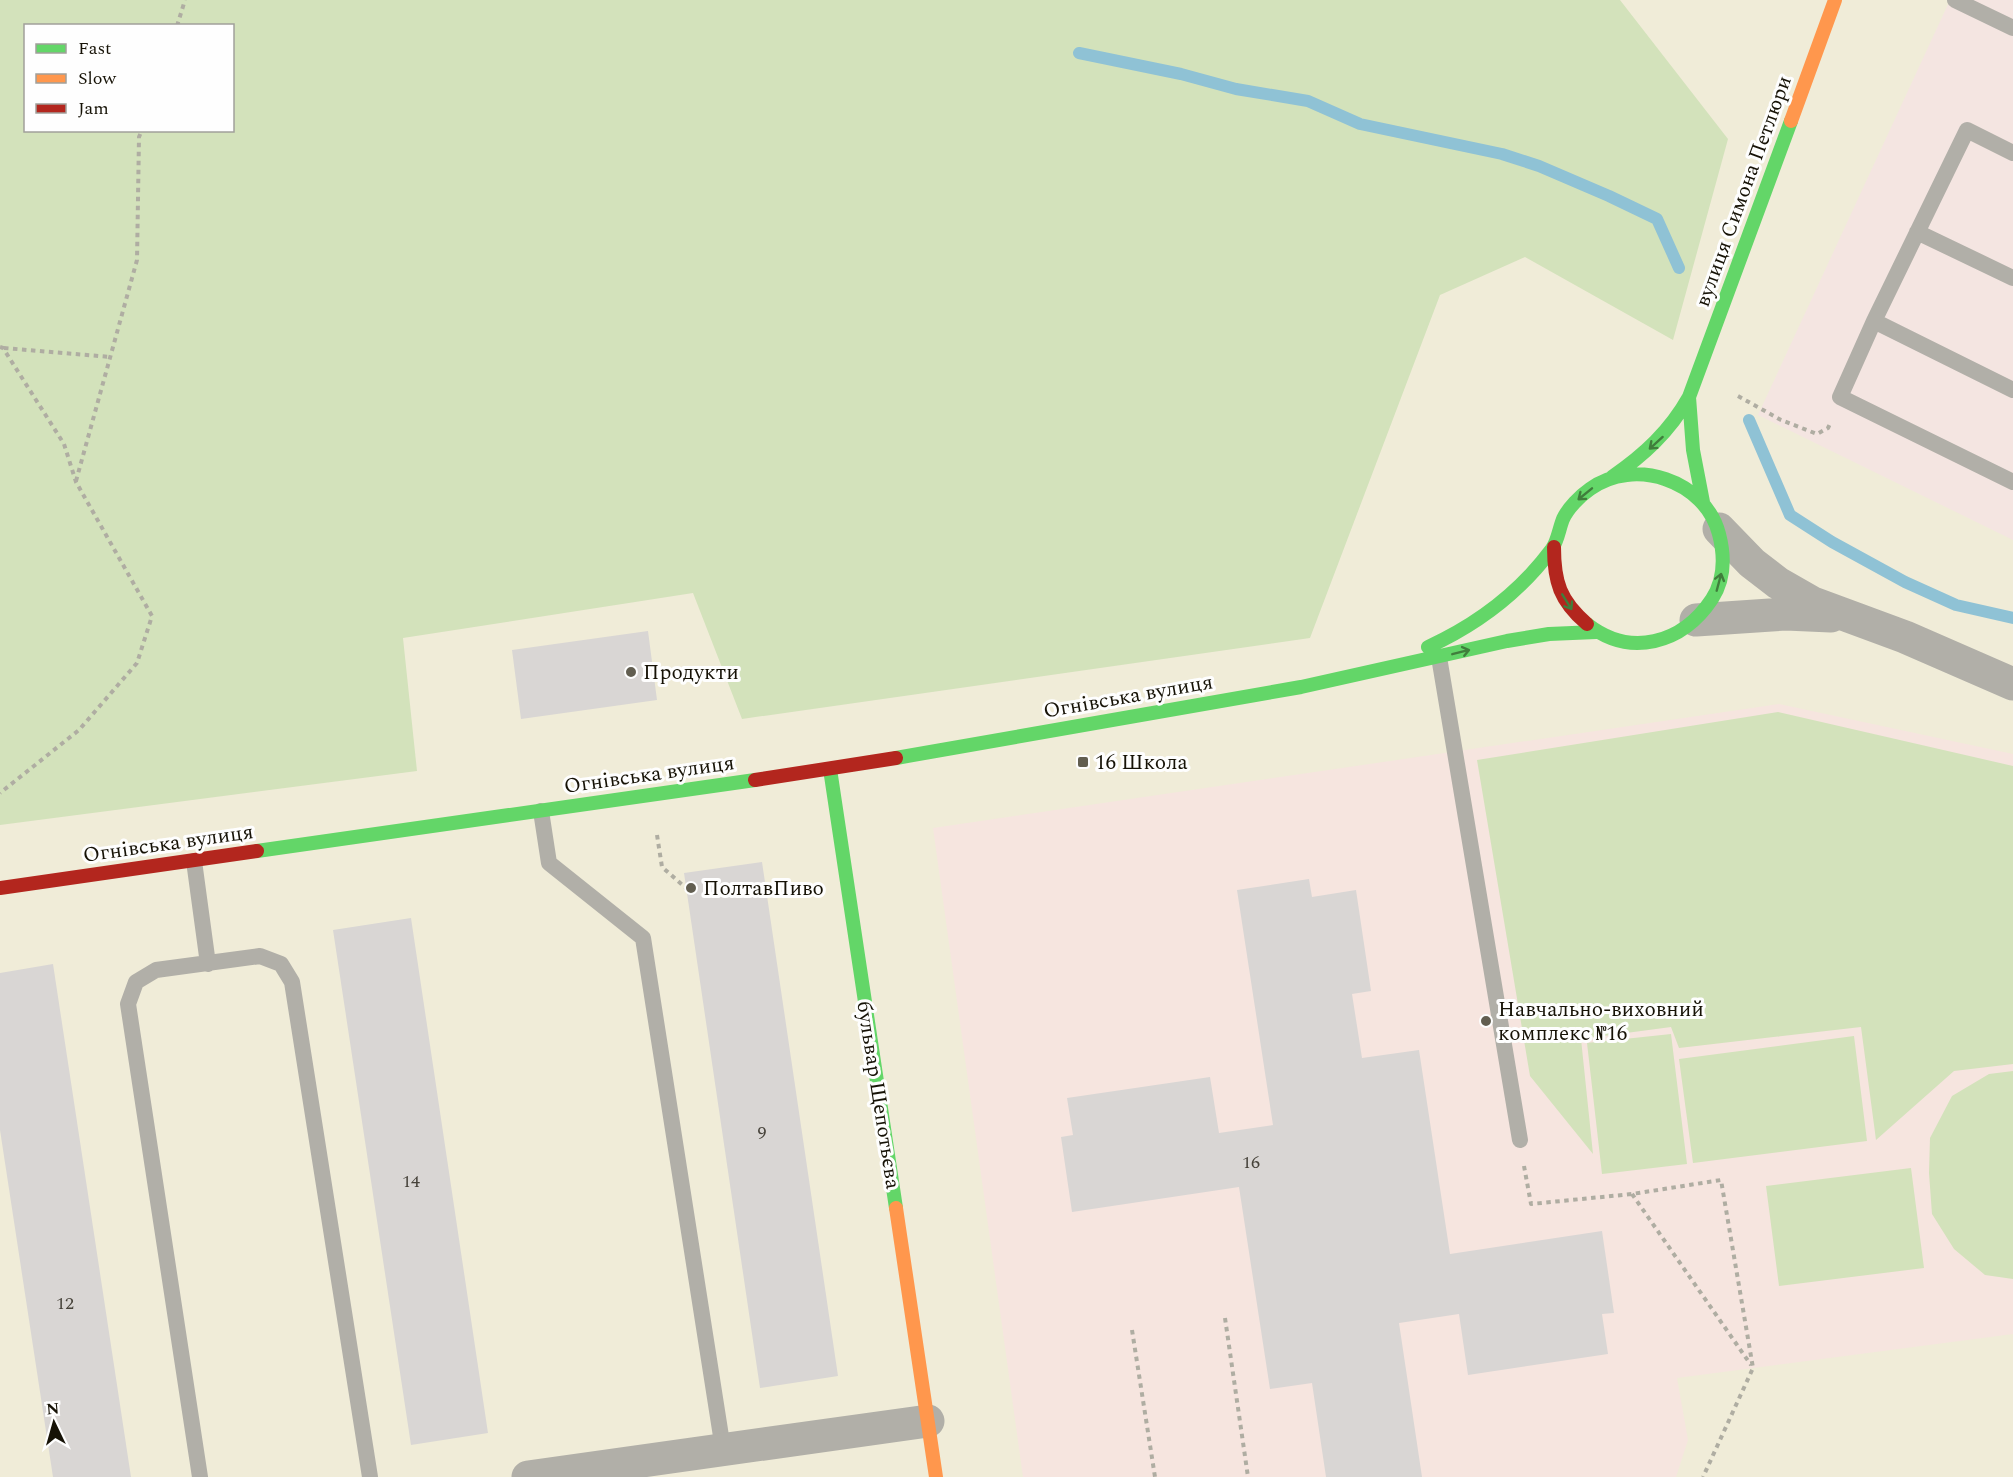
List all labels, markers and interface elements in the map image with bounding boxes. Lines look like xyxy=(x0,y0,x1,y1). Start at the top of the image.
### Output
legend xyxy=(24,24,234,132)
text: Fast xyxy=(78,35,111,62)
text: Slow xyxy=(78,65,117,92)
street label: вулиця Симона Петлюри xyxy=(1687,71,1801,311)
text: Jam xyxy=(78,95,109,122)
one-way arrow xyxy=(1649,436,1664,450)
one-way arrow xyxy=(1577,487,1593,500)
one-way arrow xyxy=(1714,573,1725,592)
one-way arrow xyxy=(1561,594,1574,611)
one-way arrow xyxy=(1451,645,1470,657)
place label: Продукти xyxy=(643,657,739,689)
marker: Продукти xyxy=(624,665,638,679)
street label: Огнівська вулиця xyxy=(1041,666,1216,728)
street label: Огнівська вулиця xyxy=(562,747,736,803)
place label: 16 Школа xyxy=(1095,747,1188,779)
marker: 16 Школа xyxy=(1076,755,1090,769)
street label: Огнівська вулиця xyxy=(81,816,255,872)
place label: ПолтавПиво xyxy=(703,873,824,905)
marker: ПолтавПиво xyxy=(684,881,698,895)
place label: Навчально-виховний комплекс №16 xyxy=(1498,994,1704,1050)
street label: бульвар Щепотьєва xyxy=(847,999,909,1192)
marker: Навчально-виховний комплекс №16 xyxy=(1479,1014,1493,1028)
house number: 9 xyxy=(758,1119,767,1146)
house number: 16 xyxy=(1242,1149,1260,1176)
house number: 14 xyxy=(402,1168,420,1195)
house number: 12 xyxy=(56,1290,74,1317)
north arrow xyxy=(24,1393,84,1453)
text: N xyxy=(45,1397,60,1422)

